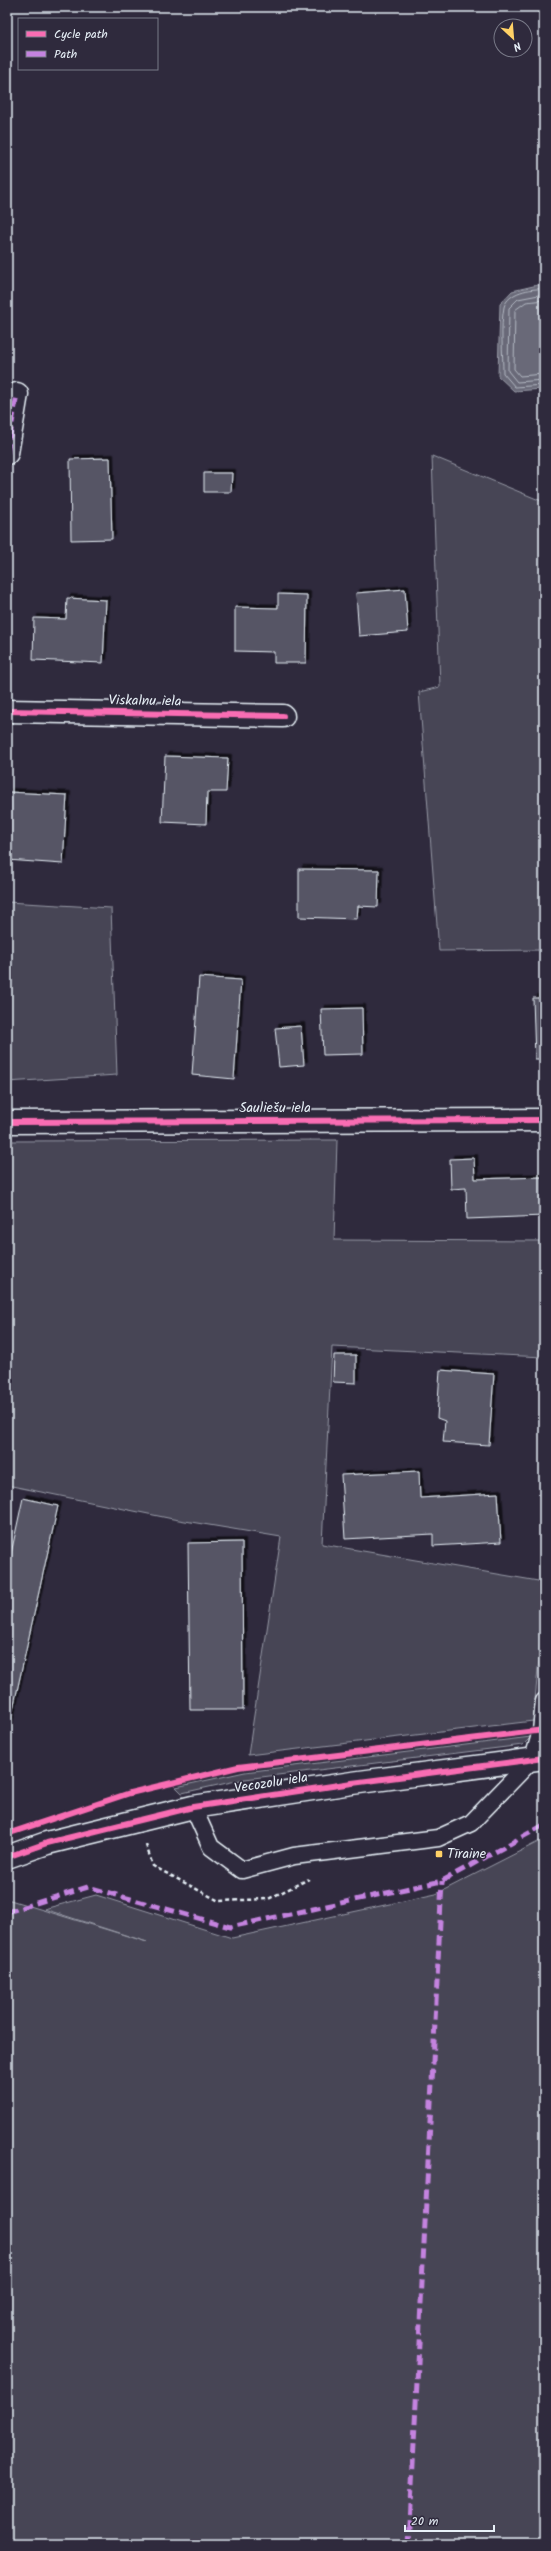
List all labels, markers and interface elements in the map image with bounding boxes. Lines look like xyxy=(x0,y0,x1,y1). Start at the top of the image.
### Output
legend xyxy=(18,18,158,70)
north arrow xyxy=(493,18,533,58)
text: Cycle path xyxy=(54,25,108,44)
text: N xyxy=(510,36,524,56)
text: Path xyxy=(54,45,77,64)
street label: Viskalnu iela xyxy=(108,689,182,713)
street label: Sauliešu iela xyxy=(239,1097,311,1119)
street label: Vecozolu iela xyxy=(233,1766,309,1800)
place label: Tīraine xyxy=(447,1843,487,1865)
marker: Tīraine xyxy=(434,1849,444,1859)
scale bar xyxy=(405,2507,494,2533)
text: 20 m xyxy=(411,2512,439,2531)

